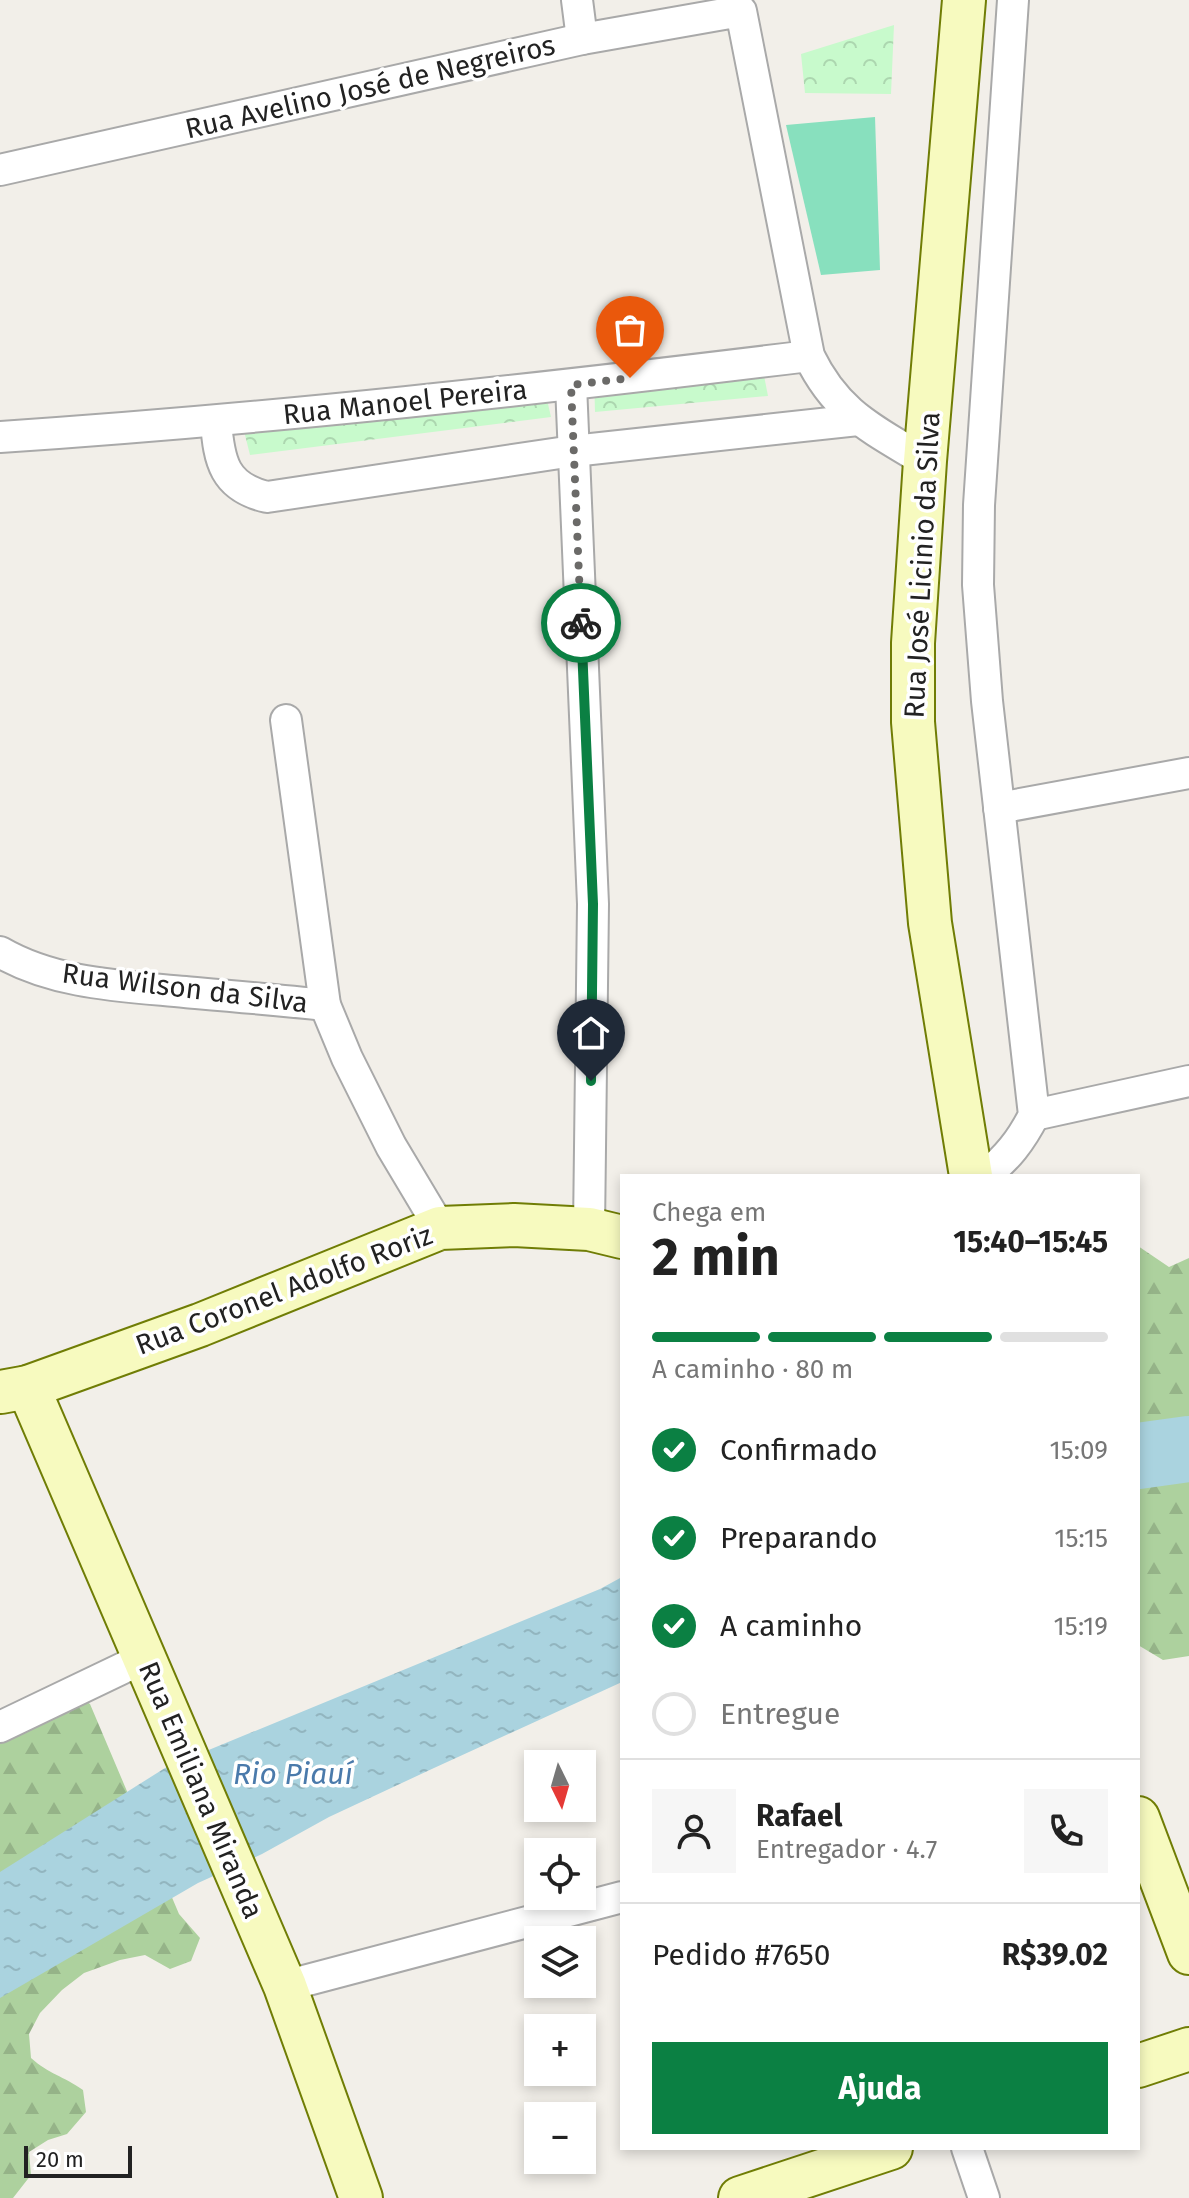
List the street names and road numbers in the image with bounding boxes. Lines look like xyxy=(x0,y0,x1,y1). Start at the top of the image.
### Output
street label: Rua Avelino José de Negreiros xyxy=(182,28,558,146)
street label: Rua Manoel Pereira xyxy=(281,373,529,431)
street label: Rua José Licinio da Silva xyxy=(897,411,947,719)
street label: Rua Wilson da Silva xyxy=(60,957,310,1019)
street label: Rua Coronel Adolfo Roriz xyxy=(131,1218,437,1362)
street label: Rua Emiliana Miranda xyxy=(132,1657,270,1923)

